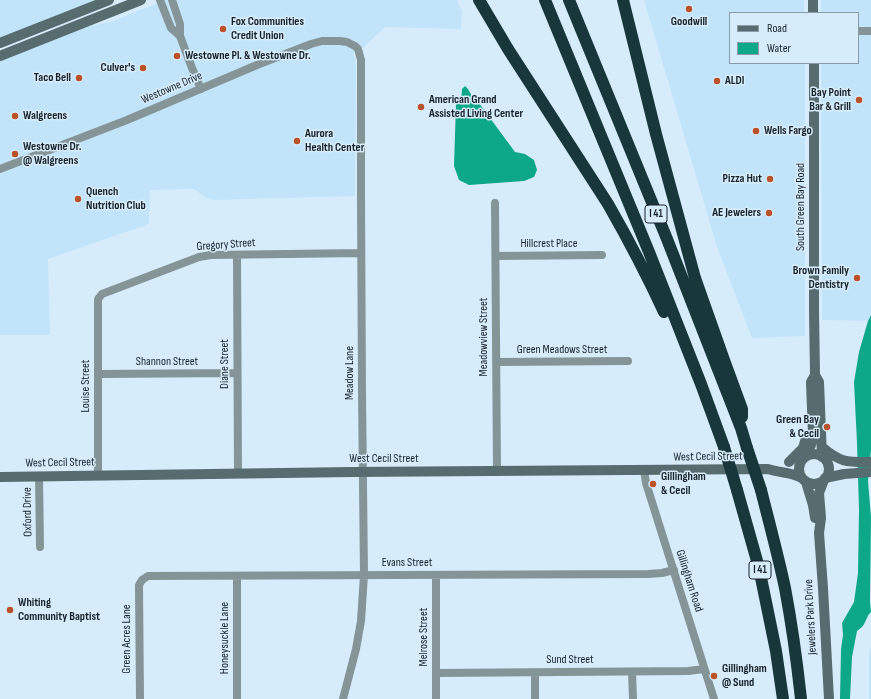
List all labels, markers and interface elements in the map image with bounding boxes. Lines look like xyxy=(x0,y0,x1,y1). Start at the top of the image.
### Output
marker: Goodwill xyxy=(684,4,694,14)
legend xyxy=(729,12,859,64)
place label: Fox Communities Credit Union xyxy=(231,15,304,43)
place label: Goodwill xyxy=(671,15,707,29)
text: Road xyxy=(767,21,787,36)
marker: Fox Communities Credit Union xyxy=(218,24,228,34)
text: Water xyxy=(767,41,791,56)
place label: Westowne Pl. & Westowne Dr. xyxy=(185,49,311,63)
marker: Westowne Pl. & Westowne Dr. xyxy=(172,51,182,61)
place label: Culver's xyxy=(101,61,135,75)
marker: Culver's xyxy=(138,63,148,73)
street label: Westowne Drive xyxy=(139,69,205,107)
place label: Taco Bell xyxy=(34,71,71,85)
marker: Taco Bell xyxy=(74,73,84,83)
place label: ALDI xyxy=(725,74,744,88)
marker: ALDI xyxy=(712,76,722,86)
place label: Bay Point Bar & Grill xyxy=(809,86,851,114)
place label: American Grand Assisted Living Center xyxy=(429,93,523,121)
marker: Bay Point Bar & Grill xyxy=(854,95,864,105)
marker: American Grand Assisted Living Center xyxy=(416,102,426,112)
place label: Walgreens xyxy=(23,109,67,123)
marker: Walgreens xyxy=(10,111,20,121)
place label: Wells Fargo xyxy=(764,124,812,138)
marker: Wells Fargo xyxy=(751,126,761,136)
place label: Aurora Health Center xyxy=(305,127,364,155)
marker: Aurora Health Center xyxy=(292,136,302,146)
place label: Westowne Dr. @ Walgreens xyxy=(23,140,81,168)
marker: Westowne Dr. @ Walgreens xyxy=(10,149,20,159)
street label: South Green Bay Road xyxy=(794,163,808,251)
place label: Pizza Hut xyxy=(723,172,762,186)
marker: Pizza Hut xyxy=(765,174,775,184)
place label: Quench Nutrition Club xyxy=(86,185,146,213)
marker: Quench Nutrition Club xyxy=(73,194,83,204)
road number: I 41 xyxy=(645,205,667,223)
place label: AE Jewelers xyxy=(712,206,761,220)
marker: AE Jewelers xyxy=(764,208,774,218)
street label: Gregory Street xyxy=(196,236,256,254)
street label: Hillcrest Place xyxy=(521,237,577,251)
place label: Brown Family Dentistry xyxy=(793,264,849,292)
marker: Brown Family Dentistry xyxy=(852,273,862,283)
street label: Meadowview Street xyxy=(477,298,491,376)
street label: Diane Street xyxy=(218,339,232,389)
street label: Green Meadows Street xyxy=(517,343,607,357)
street label: Meadow Lane xyxy=(343,346,357,400)
street label: Shannon Street xyxy=(136,355,198,369)
street label: Louise Street xyxy=(79,360,93,412)
place label: Green Bay & Cecil xyxy=(776,413,819,441)
marker: Green Bay & Cecil xyxy=(822,422,832,432)
street label: West Cecil Street xyxy=(673,449,743,465)
street label: West Cecil Street xyxy=(349,452,419,466)
street label: West Cecil Street xyxy=(25,455,95,471)
place label: Gillingham & Cecil xyxy=(661,470,706,498)
marker: Gillingham & Cecil xyxy=(648,479,658,489)
street label: Oxford Drive xyxy=(20,487,36,537)
street label: Gillingham Road xyxy=(672,548,706,614)
street label: Evans Street xyxy=(382,556,432,570)
road number: I 41 xyxy=(749,561,771,579)
street label: Jewelers Park Drive xyxy=(802,579,820,655)
place label: Whiting Community Baptist xyxy=(18,596,100,624)
street label: Honeysuckle Lane xyxy=(218,602,232,674)
street label: Green Acres Lane xyxy=(120,604,134,674)
marker: Whiting Community Baptist xyxy=(5,605,15,615)
street label: Melrose Street xyxy=(417,608,431,666)
street label: Sund Street xyxy=(546,653,594,667)
place label: Gillingham @ Sund xyxy=(722,662,767,690)
marker: Gillingham @ Sund xyxy=(709,671,719,681)

